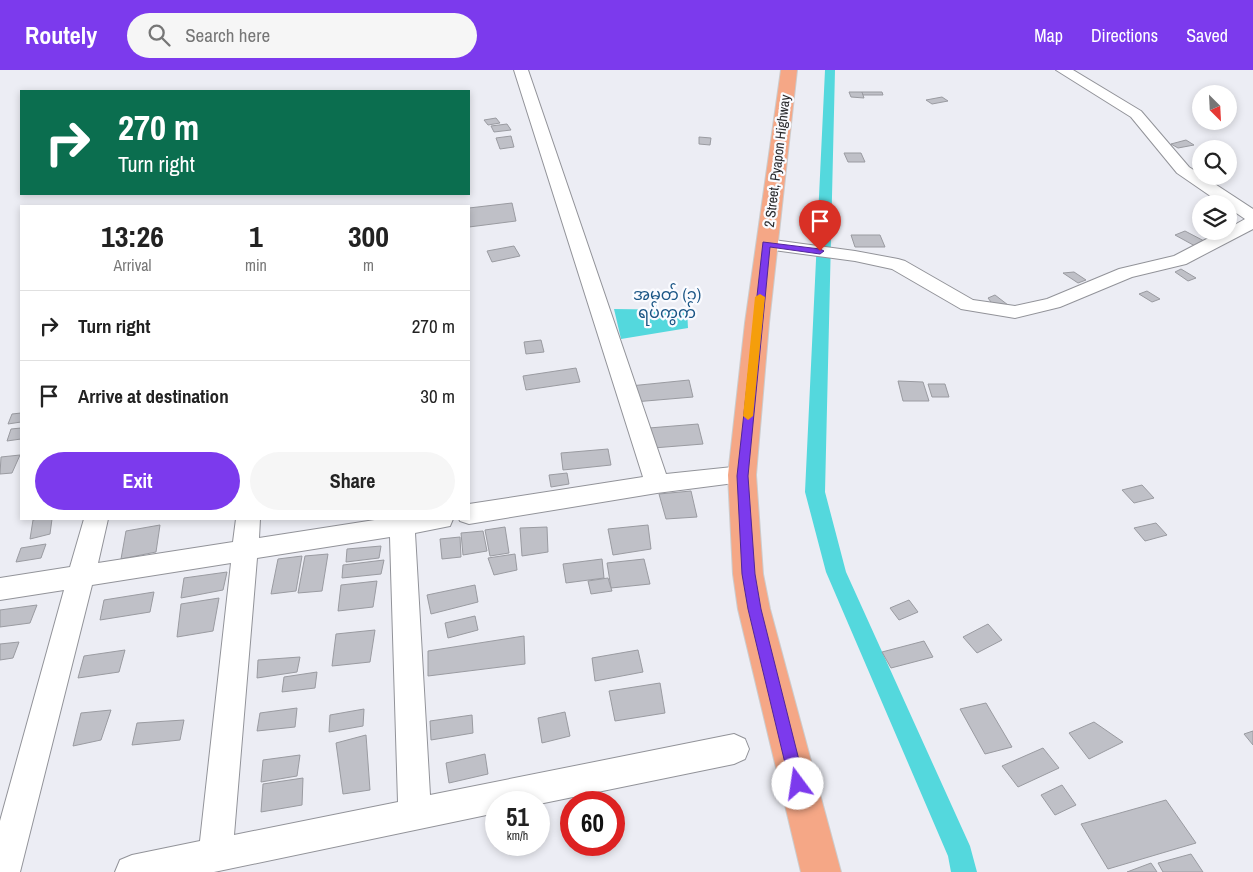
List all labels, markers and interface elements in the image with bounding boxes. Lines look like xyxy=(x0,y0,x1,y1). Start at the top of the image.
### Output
search box xyxy=(127,13,477,58)
text: Routely xyxy=(25,19,97,51)
icon: search xyxy=(145,21,173,49)
text: Search here xyxy=(185,22,270,48)
text: Map xyxy=(1034,23,1063,48)
text: Directions xyxy=(1091,23,1158,48)
text: Saved xyxy=(1186,23,1228,48)
north arrow xyxy=(1192,85,1238,130)
map controls xyxy=(1192,85,1237,240)
street label: 2 Street, Pyapon Highway xyxy=(760,93,794,228)
text: 270 m xyxy=(118,104,199,151)
icon: right xyxy=(35,110,100,175)
button: search xyxy=(1192,140,1237,185)
text: Turn right xyxy=(118,149,195,179)
button: layers xyxy=(1192,195,1237,240)
pin xyxy=(799,200,841,251)
icon: arrive xyxy=(806,207,834,235)
text: 13:26 xyxy=(101,216,164,256)
text: 1 xyxy=(249,216,263,256)
text: 300 xyxy=(348,216,389,256)
text: Arrival xyxy=(114,254,151,276)
text: min xyxy=(245,254,267,276)
text: m xyxy=(363,254,374,276)
district label: အမှတ် (၁) ရပ်ကွက် xyxy=(633,283,701,326)
icon: right xyxy=(35,312,63,340)
text: Turn right xyxy=(78,313,150,339)
text: 270 m xyxy=(412,313,455,339)
icon: arrive xyxy=(35,382,63,410)
text: Arrive at destination xyxy=(78,383,229,409)
text: 30 m xyxy=(420,383,455,409)
button: Exit xyxy=(35,452,240,510)
button: Share xyxy=(250,452,455,510)
position arrow xyxy=(771,757,823,809)
speed limit sign: 60 xyxy=(560,791,625,856)
text: 51 xyxy=(506,800,529,834)
text: km/h xyxy=(507,828,528,844)

